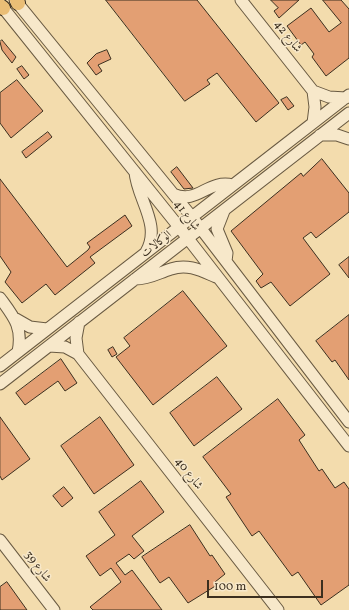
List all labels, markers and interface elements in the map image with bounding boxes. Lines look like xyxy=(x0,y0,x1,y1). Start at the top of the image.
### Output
street label: شارع 42 xyxy=(270,18,304,56)
street label: شارع 41 xyxy=(170,198,202,234)
street label: الوكالات xyxy=(139,228,175,262)
street label: شارع 40 xyxy=(171,455,205,493)
street label: شارع 39 xyxy=(21,549,53,585)
scale bar xyxy=(209,572,325,598)
text: 100 m xyxy=(214,579,246,595)

